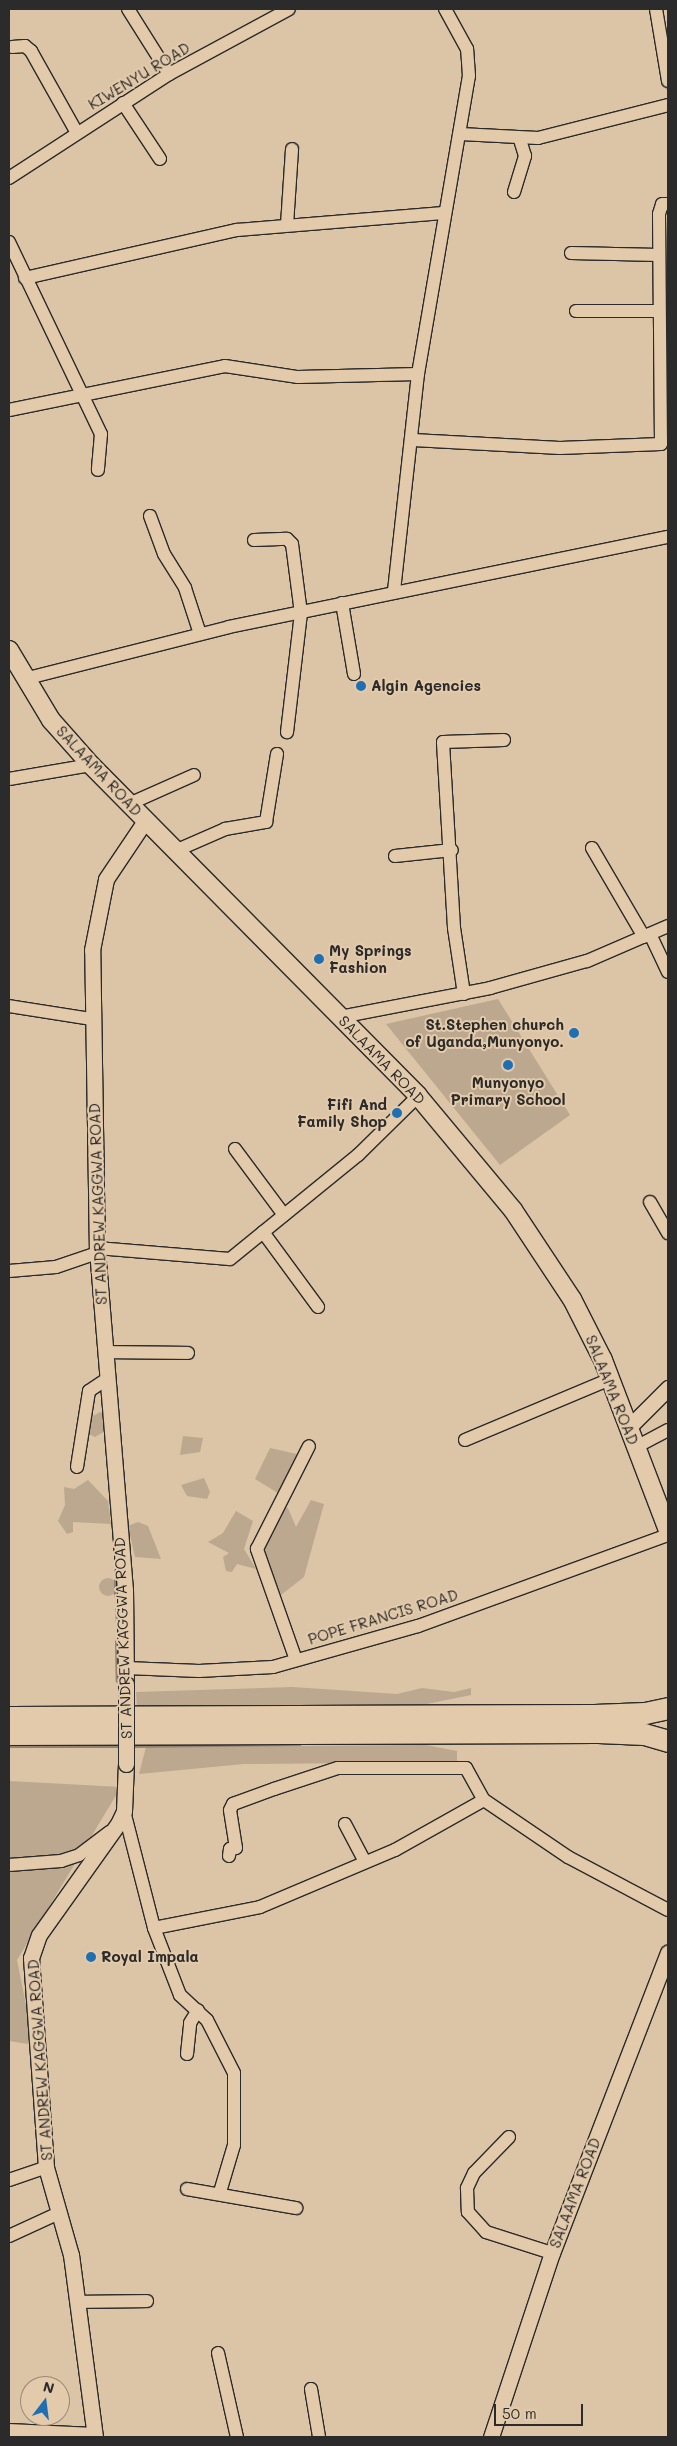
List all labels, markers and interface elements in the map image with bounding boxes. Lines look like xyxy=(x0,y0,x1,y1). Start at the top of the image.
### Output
street label: KIWENYU ROAD xyxy=(85,39,193,113)
place label: Algin Agencies xyxy=(371,677,481,695)
marker: Algin Agencies xyxy=(355,680,367,692)
street label: SALAAMA ROAD xyxy=(53,722,145,820)
place label: My Springs Fashion xyxy=(329,941,411,976)
marker: My Springs Fashion xyxy=(313,953,325,965)
street label: SALAAMA ROAD xyxy=(335,1012,429,1108)
place label: St.Stephen church of Uganda,Munyonyo. xyxy=(405,1015,564,1050)
marker: St.Stephen church of Uganda,Munyonyo. xyxy=(568,1027,580,1039)
marker: Munyonyo Primary School xyxy=(502,1059,514,1071)
place label: Munyonyo Primary School xyxy=(451,1073,565,1108)
place label: Fifi And Family Shop xyxy=(297,1095,387,1130)
street label: ST ANDREW KAGGWA ROAD xyxy=(85,1103,111,1305)
marker: Fifi And Family Shop xyxy=(391,1107,403,1119)
street label: SALAAMA ROAD xyxy=(582,1332,642,1448)
street label: ST ANDREW KAGGWA ROAD xyxy=(110,1537,136,1739)
street label: POPE FRANCIS ROAD xyxy=(306,1586,460,1648)
place label: Royal Impala xyxy=(101,1948,199,1966)
marker: Royal Impala xyxy=(85,1951,97,1963)
street label: ST ANDREW KAGGWA ROAD xyxy=(24,1959,56,2161)
street label: SALAAMA ROAD xyxy=(546,2135,604,2251)
north arrow xyxy=(20,2376,70,2426)
text: N xyxy=(41,2376,56,2398)
scale bar xyxy=(497,2394,586,2426)
text: 50 m xyxy=(502,2403,537,2423)

